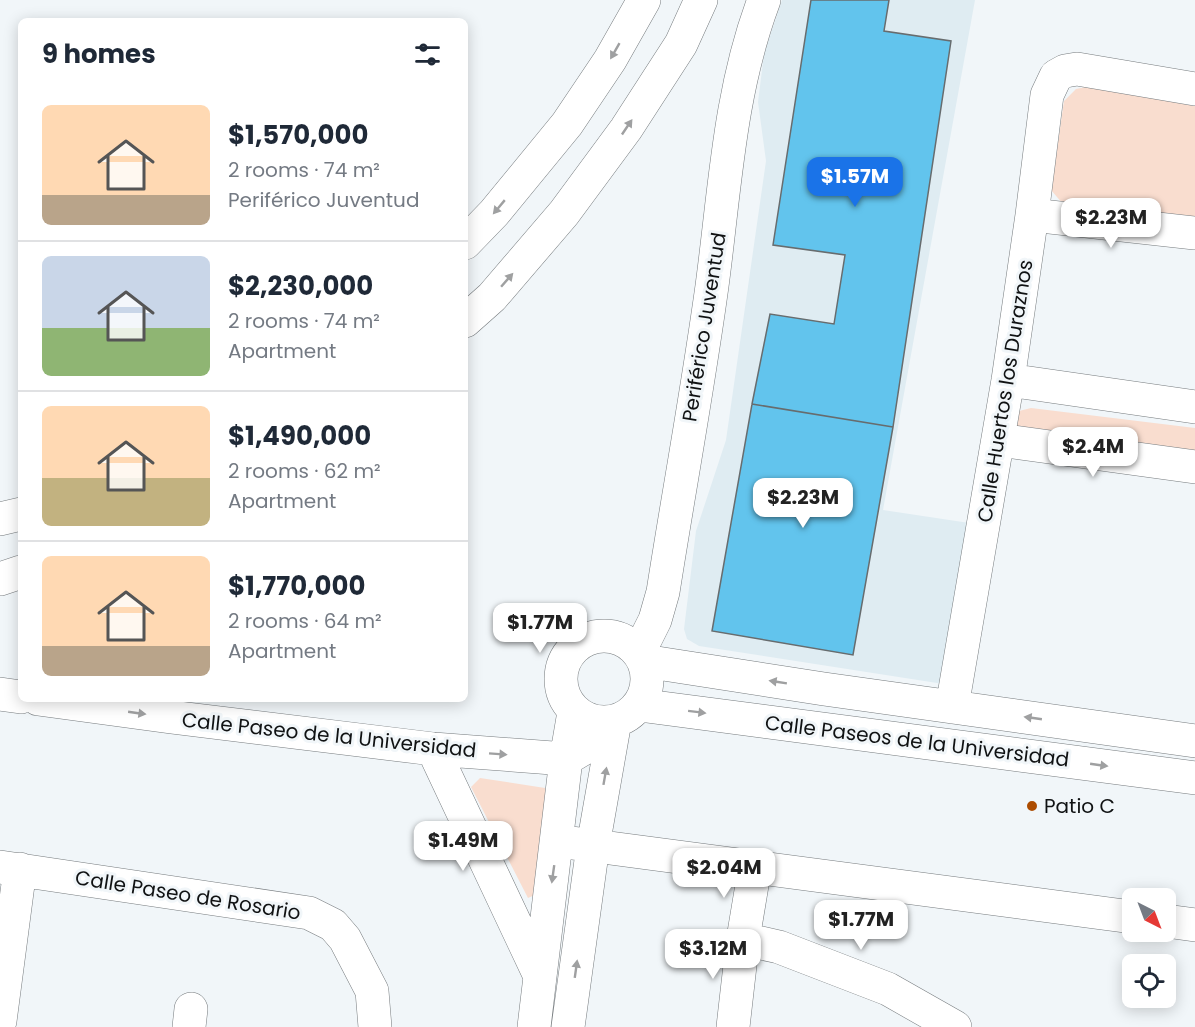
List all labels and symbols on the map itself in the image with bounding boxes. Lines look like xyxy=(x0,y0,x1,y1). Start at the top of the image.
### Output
one-way arrow xyxy=(610,43,621,59)
one-way arrow xyxy=(621,119,632,135)
pin: $1.57M xyxy=(806,157,904,208)
pin: $2.23M xyxy=(1062,198,1160,249)
one-way arrow xyxy=(493,199,506,214)
street label: Periférico Juventud xyxy=(675,230,733,424)
street label: Calle Huertos los Duraznos xyxy=(970,258,1040,524)
one-way arrow xyxy=(500,273,513,288)
pin: $2.4M xyxy=(1051,427,1135,478)
pin: $2.23M xyxy=(754,478,852,529)
pin: $1.77M xyxy=(491,603,589,654)
one-way arrow xyxy=(768,677,787,686)
street label: Calle Paseo de la Universidad xyxy=(180,706,478,764)
one-way arrow xyxy=(128,708,147,717)
one-way arrow xyxy=(688,708,707,717)
street label: Calle Paseos de la Universidad xyxy=(763,708,1071,774)
one-way arrow xyxy=(1024,714,1043,723)
one-way arrow xyxy=(488,749,507,759)
one-way arrow xyxy=(1089,760,1108,769)
one-way arrow xyxy=(601,767,610,786)
place label: Patio C xyxy=(1044,792,1115,820)
marker: Patio C xyxy=(1025,799,1039,813)
pin: $1.49M xyxy=(414,821,512,872)
pin: $2.04M xyxy=(675,848,773,899)
street label: Calle Paseo de Rosario xyxy=(73,863,303,927)
one-way arrow xyxy=(548,864,557,883)
north arrow xyxy=(1122,888,1176,942)
pin: $1.77M xyxy=(812,900,910,951)
pin: $3.12M xyxy=(664,929,762,980)
one-way arrow xyxy=(572,959,581,978)

